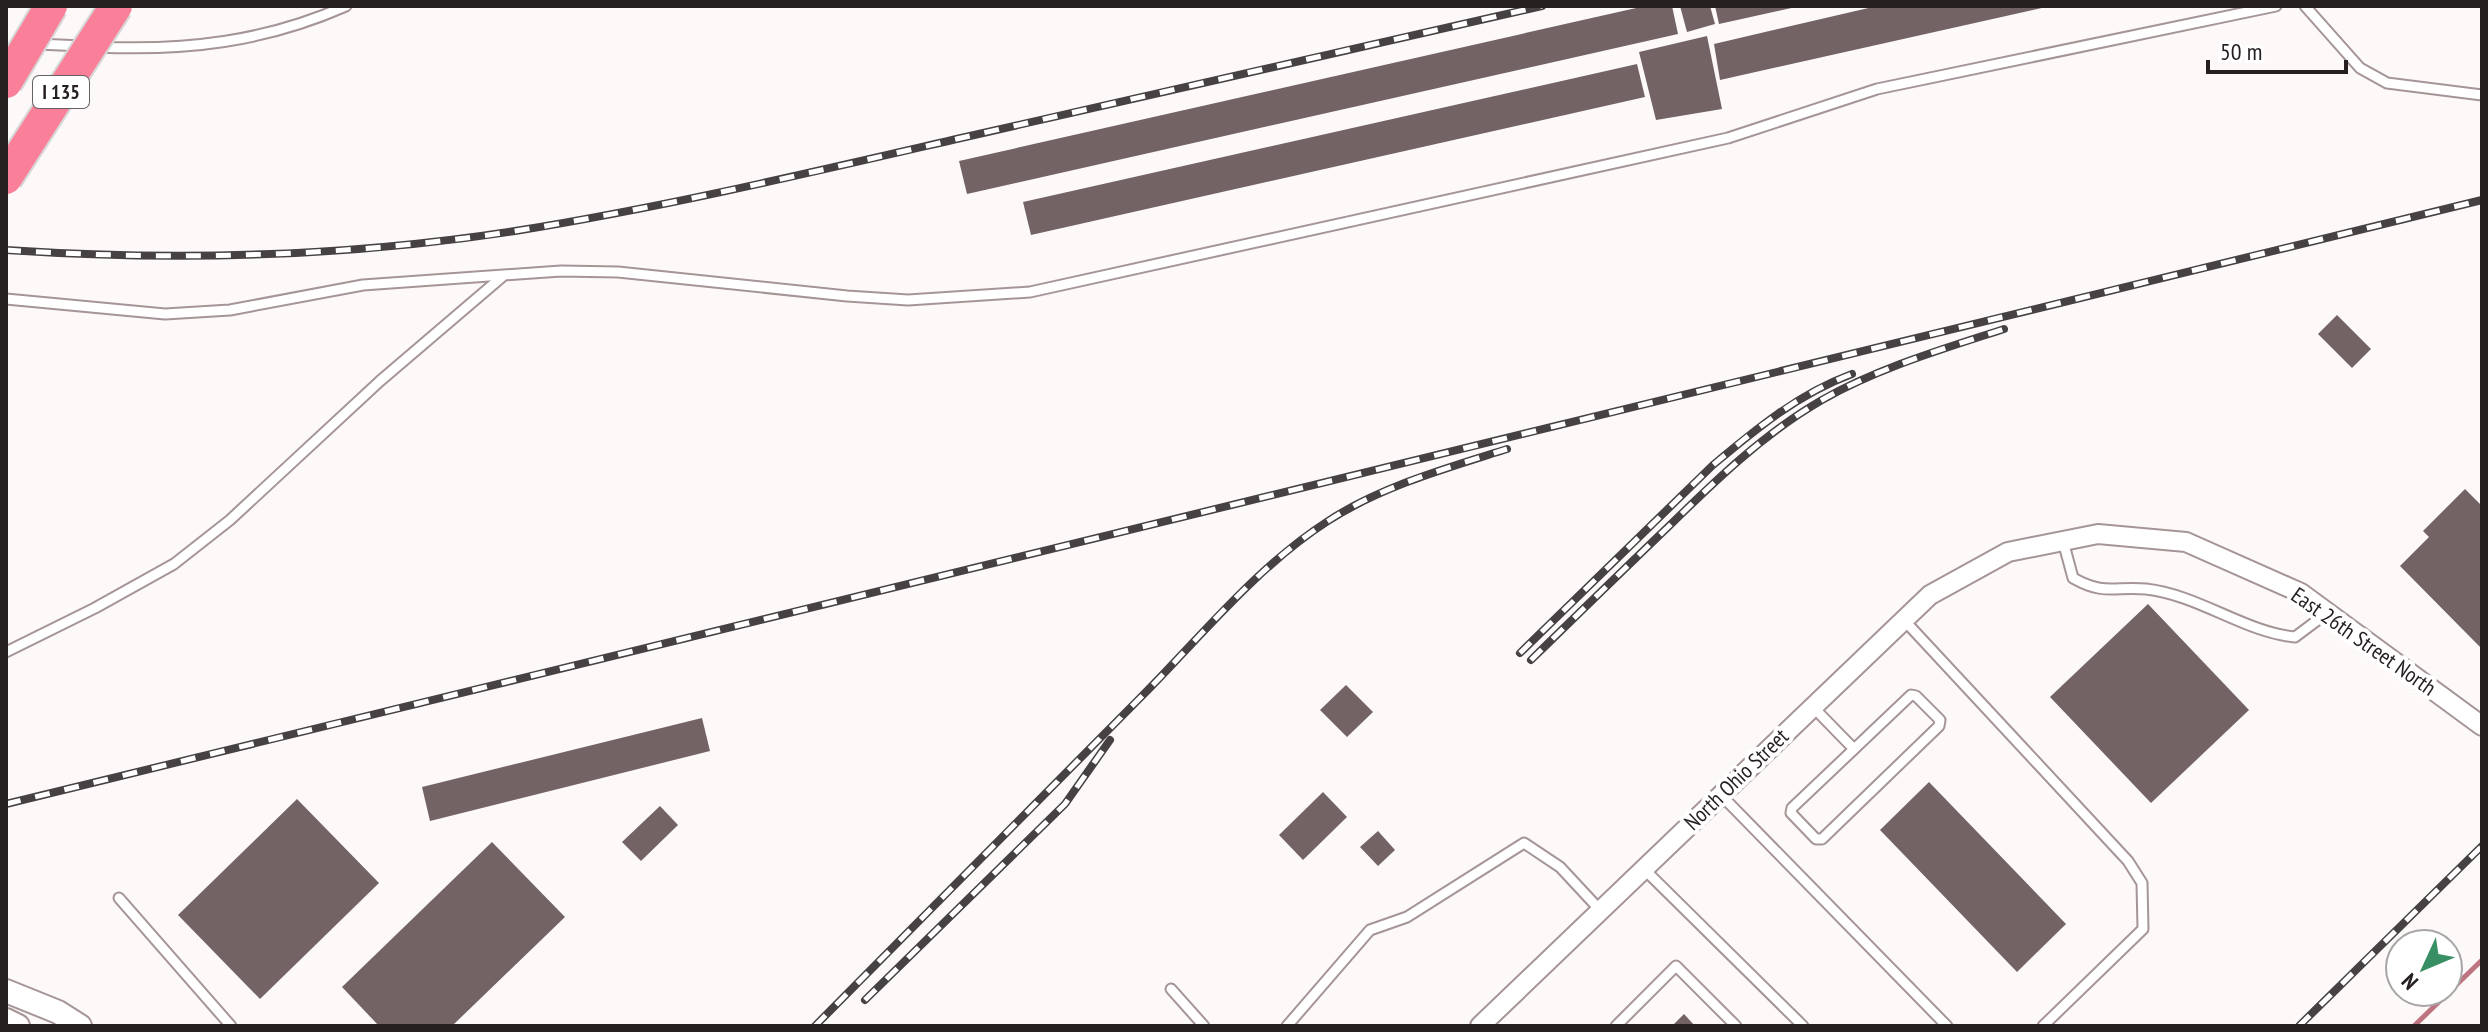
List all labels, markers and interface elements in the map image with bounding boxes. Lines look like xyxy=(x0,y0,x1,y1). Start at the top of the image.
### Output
scale bar xyxy=(2208,24,2346,74)
text: 50 m xyxy=(2220,36,2262,67)
road number: I 135 xyxy=(33,76,89,108)
street label: East 26th Street North xyxy=(2286,581,2442,701)
street label: North Ohio Street xyxy=(1678,722,1794,836)
north arrow xyxy=(2384,928,2464,1008)
text: N xyxy=(2395,968,2424,996)

